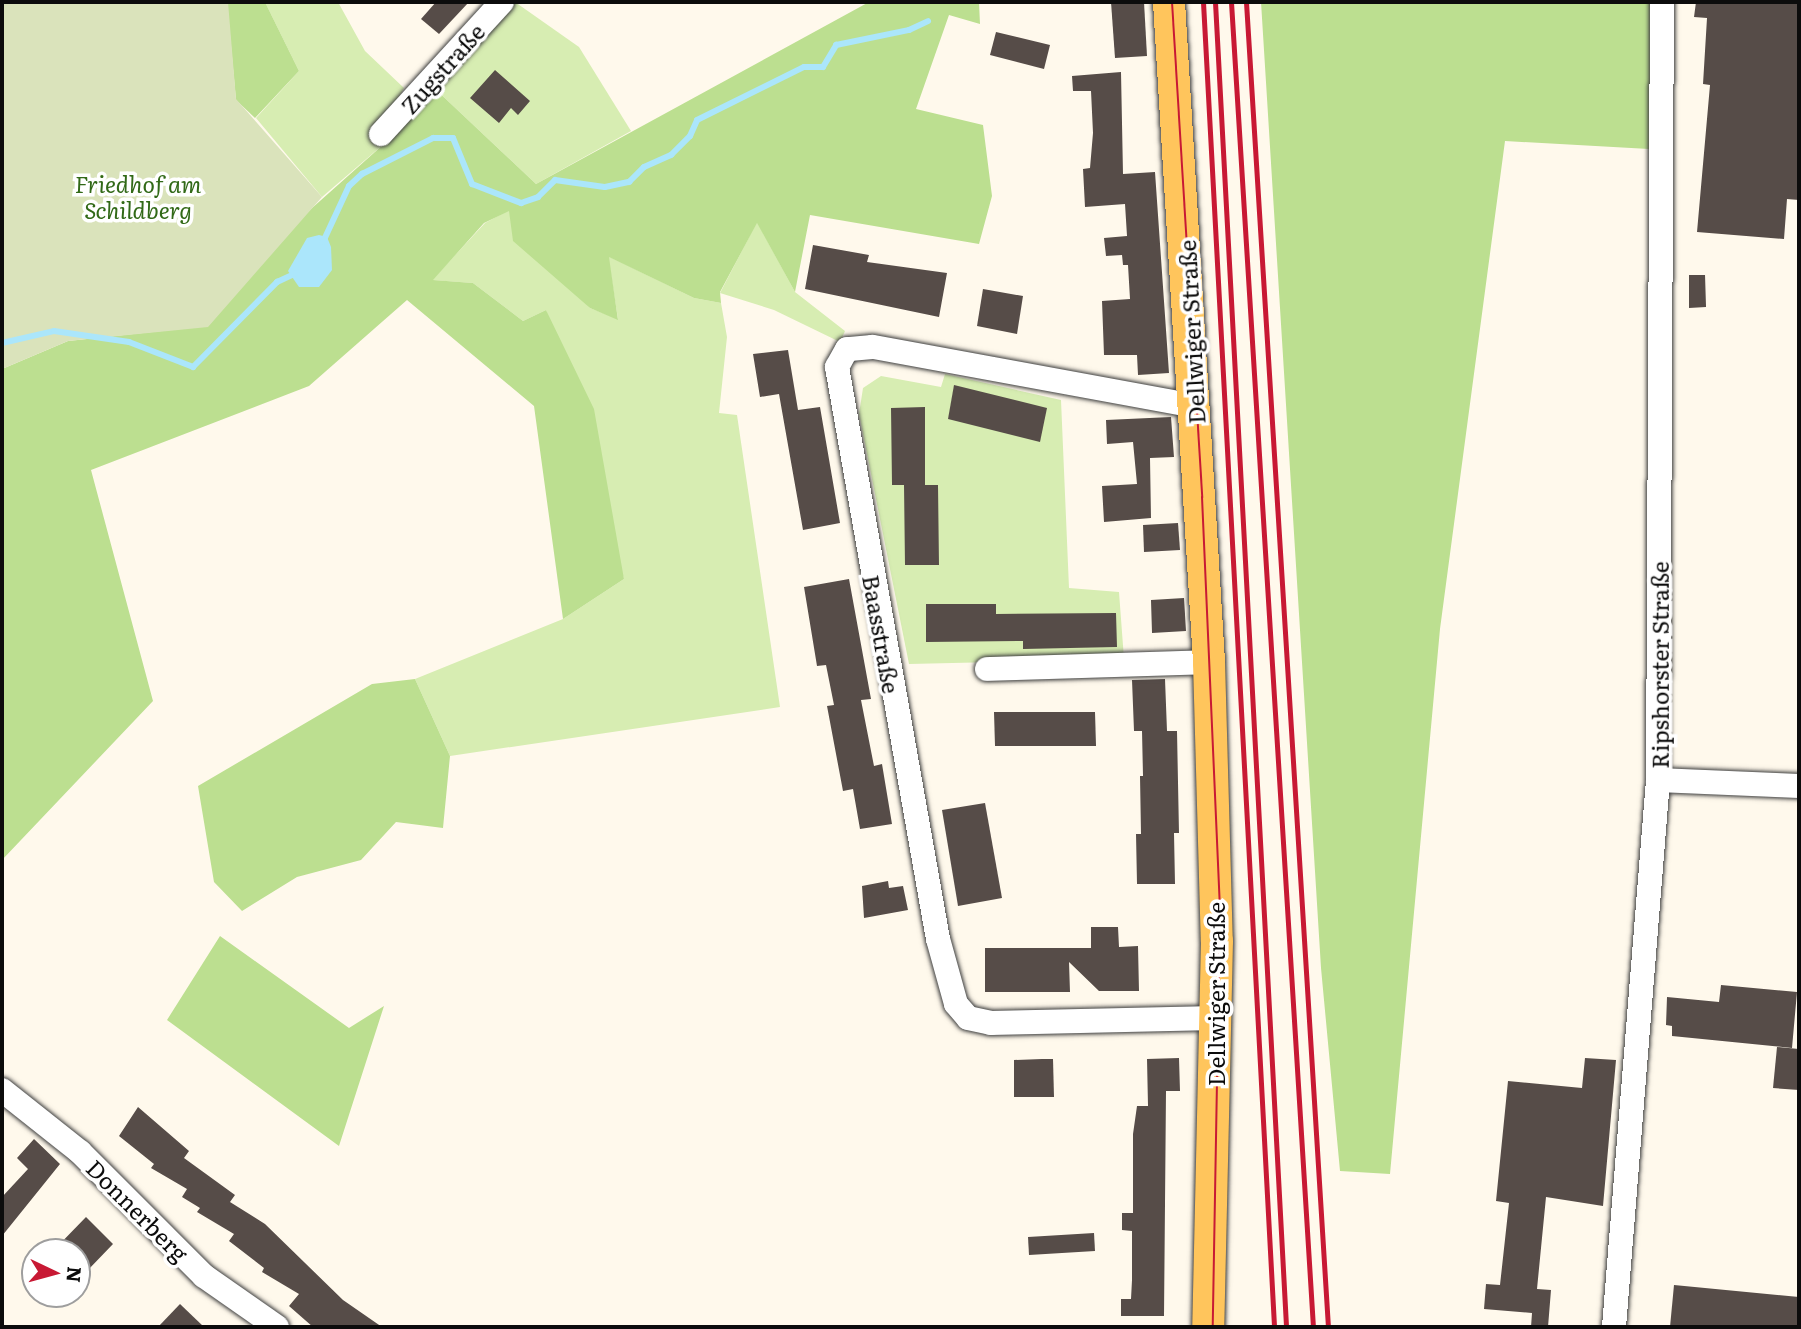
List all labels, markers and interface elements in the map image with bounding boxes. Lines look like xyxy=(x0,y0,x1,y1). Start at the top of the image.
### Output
street label: Zugstraße xyxy=(394,17,490,119)
park label: Friedhof am Schildberg xyxy=(75,169,201,223)
street label: Dellwiger Straße xyxy=(1172,239,1210,425)
street label: Ripshorster Straße xyxy=(1645,561,1673,769)
street label: Baasstraße xyxy=(858,573,906,695)
street label: Dellwiger Straße xyxy=(1201,902,1229,1086)
street label: Donnerberg xyxy=(81,1153,195,1267)
north arrow xyxy=(21,1238,91,1308)
text: N xyxy=(60,1265,90,1284)

